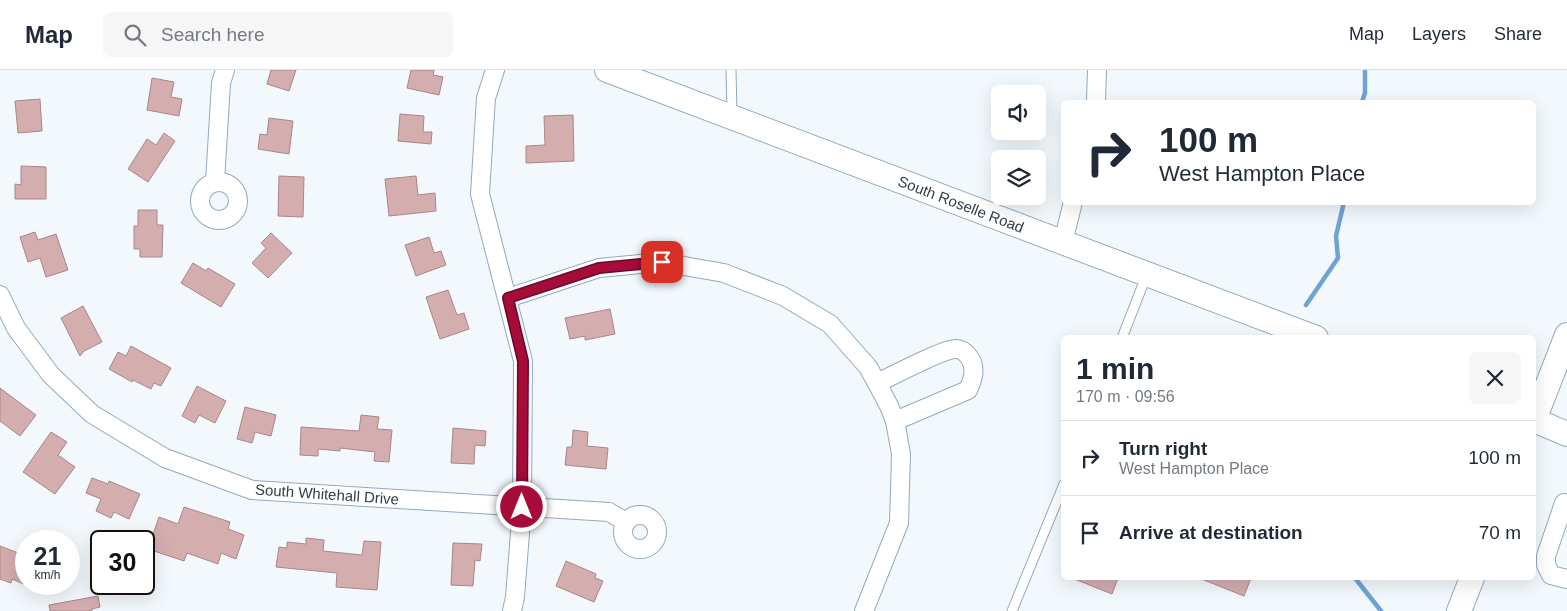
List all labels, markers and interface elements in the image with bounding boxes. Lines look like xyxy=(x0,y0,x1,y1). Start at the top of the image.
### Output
search box xyxy=(103,12,453,57)
text: Map xyxy=(25,21,73,48)
icon: search xyxy=(121,21,149,49)
text: Search here xyxy=(161,24,265,45)
text: Map xyxy=(1349,24,1384,44)
text: Layers xyxy=(1412,24,1466,44)
text: Share xyxy=(1494,24,1542,44)
map controls xyxy=(991,85,1046,205)
button: sound xyxy=(991,85,1046,140)
icon: right xyxy=(1076,120,1141,185)
text: 100 m xyxy=(1159,120,1258,159)
button: layers xyxy=(991,150,1046,205)
text: West Hampton Place xyxy=(1159,161,1365,186)
street label: South Roselle Road xyxy=(896,172,1026,236)
pin xyxy=(641,241,683,283)
icon: arrive xyxy=(648,248,676,276)
text: 1 min xyxy=(1076,352,1154,385)
button: close xyxy=(1469,352,1521,404)
text: 170 m · 09:56 xyxy=(1076,388,1175,405)
text: Turn right xyxy=(1119,438,1207,459)
icon: right xyxy=(1076,444,1104,472)
text: 100 m xyxy=(1468,447,1521,468)
text: West Hampton Place xyxy=(1119,460,1269,477)
street label: South Whitehall Drive xyxy=(254,480,400,508)
position arrow xyxy=(495,480,547,532)
icon: arrive xyxy=(1076,519,1104,547)
text: Arrive at destination xyxy=(1119,522,1303,543)
text: 70 m xyxy=(1479,522,1521,543)
speed limit sign: 30 xyxy=(90,530,155,595)
text: 21 xyxy=(34,542,61,570)
text: km/h xyxy=(34,568,61,582)

